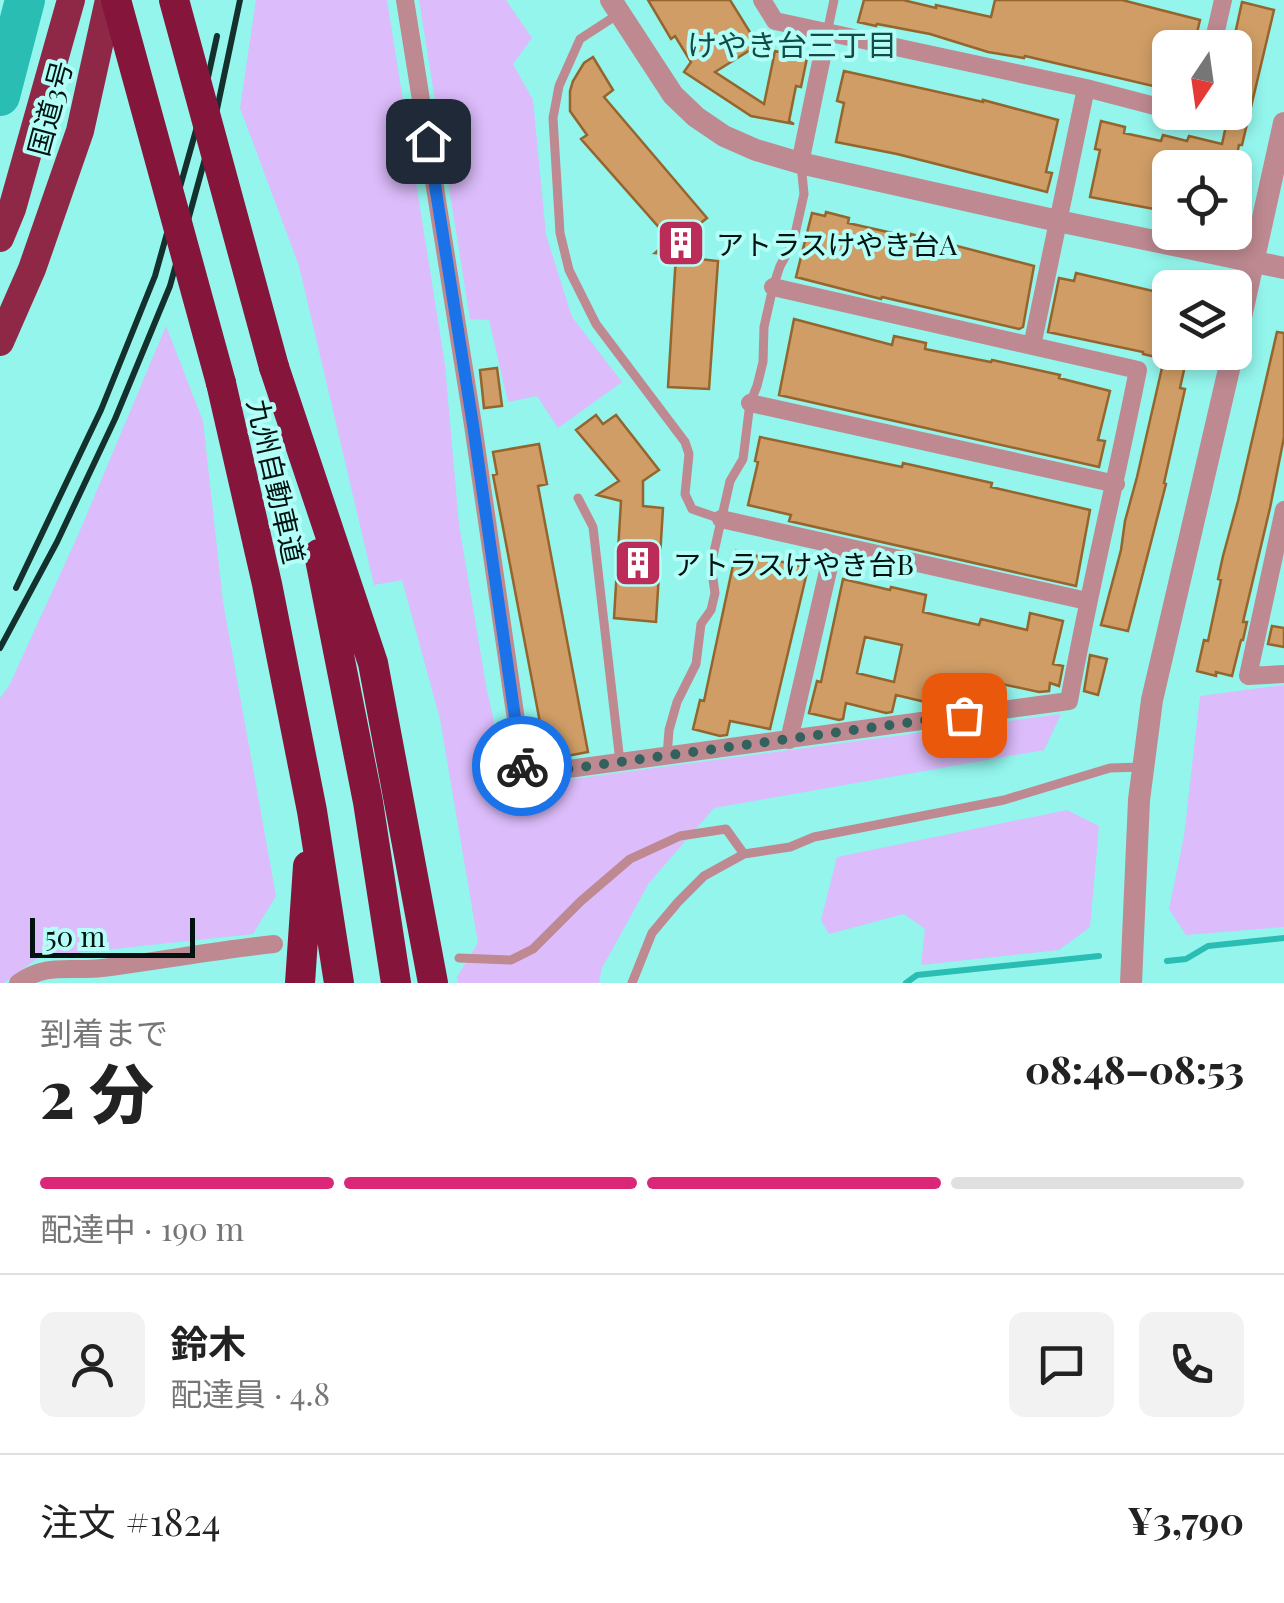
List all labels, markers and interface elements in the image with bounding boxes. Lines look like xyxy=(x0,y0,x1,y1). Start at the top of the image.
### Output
district label: けやき台三丁目 xyxy=(687,24,897,64)
north arrow xyxy=(1152,30,1252,130)
map controls xyxy=(1152,30,1252,370)
street label: 国道3号 xyxy=(19,57,79,159)
pin xyxy=(386,99,471,184)
icon: home xyxy=(401,114,456,169)
button: locate xyxy=(1152,150,1252,250)
building icon: アトラスけやき台A xyxy=(655,217,707,269)
place label: アトラスけやき台A xyxy=(716,225,957,262)
button: layers xyxy=(1152,270,1252,370)
street label: 九州自動車道 xyxy=(240,395,314,567)
building icon: アトラスけやき台B xyxy=(612,537,664,589)
place label: アトラスけやき台B xyxy=(673,545,914,582)
pin xyxy=(922,673,1007,758)
icon: bag xyxy=(937,688,992,743)
courier xyxy=(472,716,572,816)
icon: bike xyxy=(495,739,550,794)
scale bar xyxy=(30,913,195,958)
text: 50 m xyxy=(45,917,105,954)
text: 到着まで xyxy=(40,1010,168,1053)
text: 08:48–08:53 xyxy=(1025,1043,1244,1094)
text: 2 分 xyxy=(40,1048,154,1134)
text: 配達中 · 190 m xyxy=(40,1206,244,1249)
button: person xyxy=(40,1312,145,1417)
button: chat xyxy=(1009,1312,1114,1417)
button: phone xyxy=(1139,1312,1244,1417)
text: 鈴木 xyxy=(170,1317,246,1368)
text: 配達員 · 4.8 xyxy=(170,1371,330,1414)
text: ¥3,790 xyxy=(1127,1494,1244,1545)
text: 注文 #1824 xyxy=(40,1495,220,1546)

